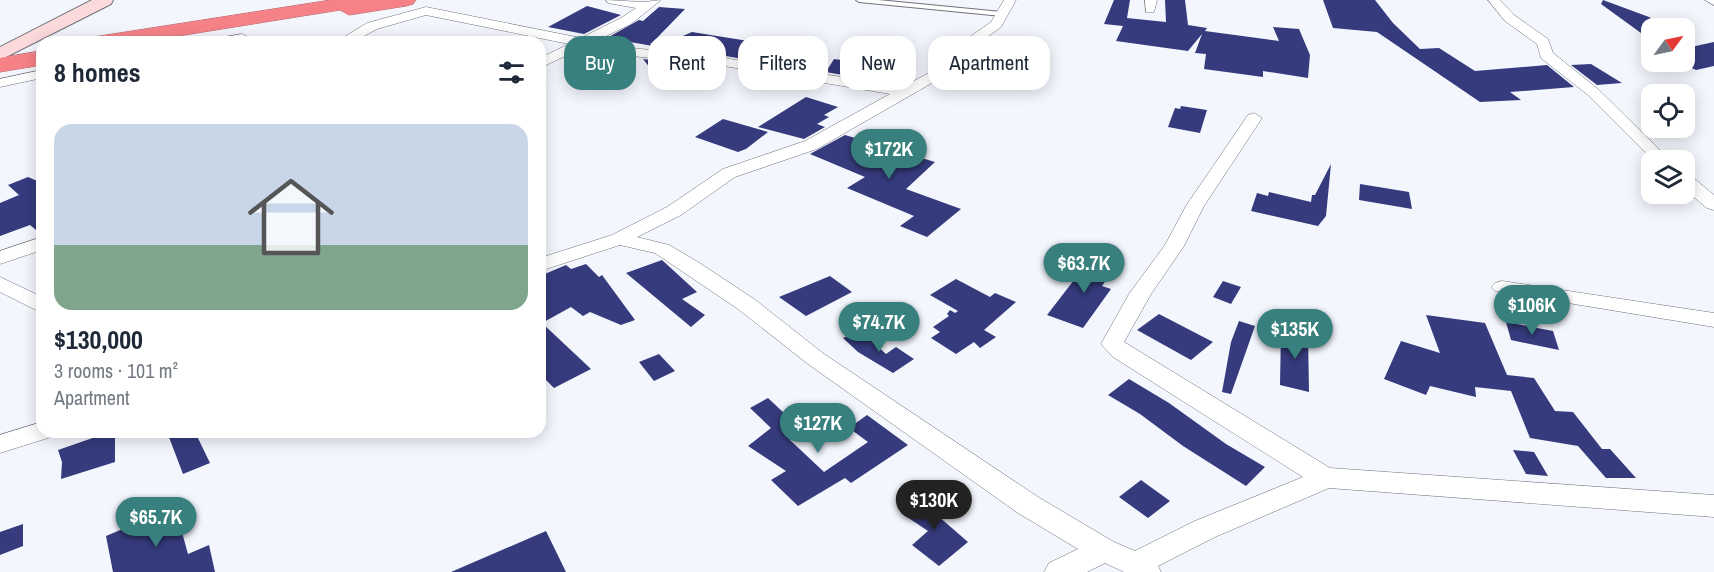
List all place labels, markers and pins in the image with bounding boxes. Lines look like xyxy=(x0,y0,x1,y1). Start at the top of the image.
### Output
pin: $172K xyxy=(847,129,931,180)
pin: $63.7K xyxy=(1035,243,1133,294)
pin: $106K xyxy=(1490,285,1574,336)
pin: $74.7K xyxy=(830,302,928,353)
pin: $135K xyxy=(1253,309,1337,360)
pin: $127K xyxy=(776,403,860,454)
pin: $130K xyxy=(892,480,976,531)
pin: $65.7K xyxy=(107,497,205,548)

